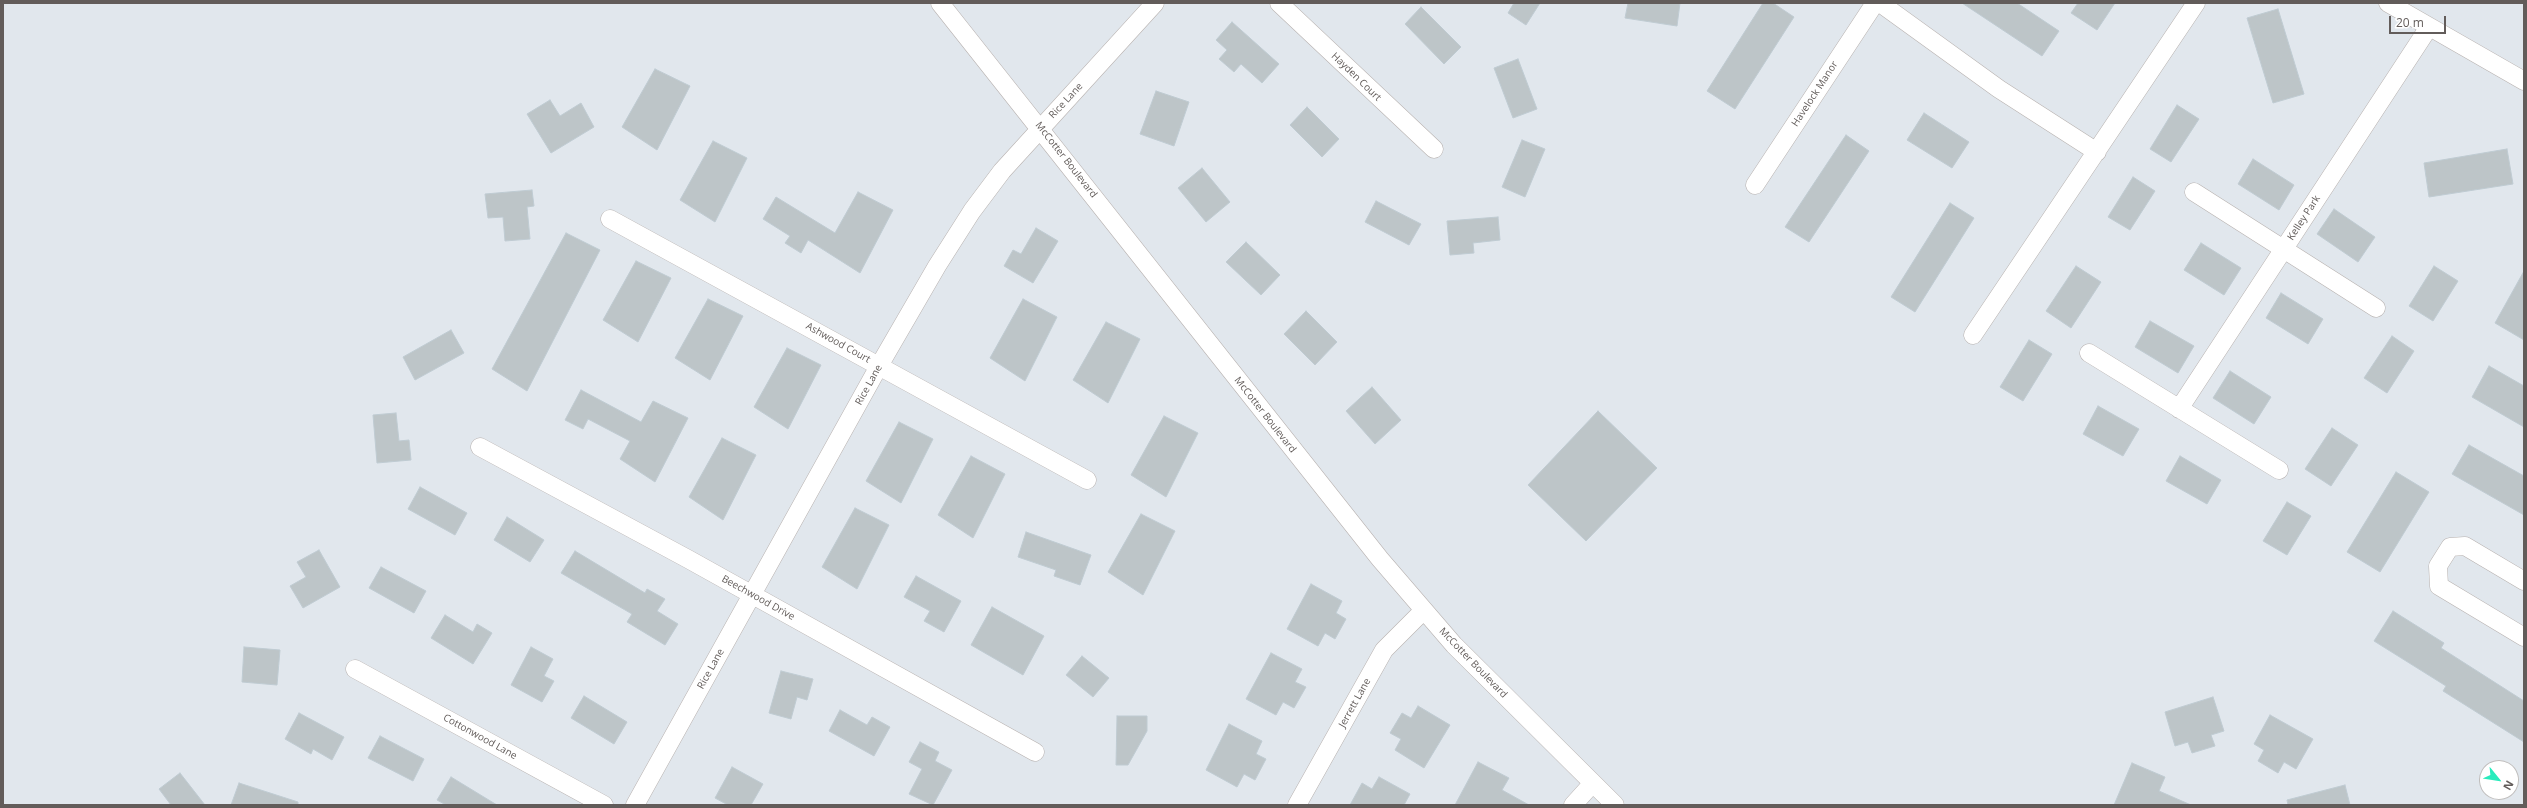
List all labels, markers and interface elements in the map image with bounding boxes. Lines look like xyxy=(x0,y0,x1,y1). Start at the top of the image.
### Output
scale bar xyxy=(2391,8,2448,34)
text: 20 m xyxy=(2396,14,2424,31)
street label: Hayden Court xyxy=(1329,50,1383,104)
street label: Havelock Manor xyxy=(1789,59,1841,129)
street label: Rice Lane xyxy=(1047,81,1085,121)
street label: McCotter Boulevard xyxy=(1033,120,1099,200)
street label: Kelley Park xyxy=(2285,193,2323,243)
street label: Ashwood Court xyxy=(804,320,872,366)
street label: Rice Lane xyxy=(853,363,885,407)
street label: McCotter Boulevard xyxy=(1232,375,1298,455)
street label: Beechwood Drive xyxy=(719,573,797,623)
street label: McCotter Boulevard xyxy=(1436,625,1510,701)
street label: Rice Lane xyxy=(695,647,727,691)
street label: Jerrett Lane xyxy=(1337,676,1373,730)
street label: Cottonwood Lane xyxy=(441,712,519,762)
north arrow xyxy=(2479,760,2519,800)
text: N xyxy=(2500,778,2518,793)

